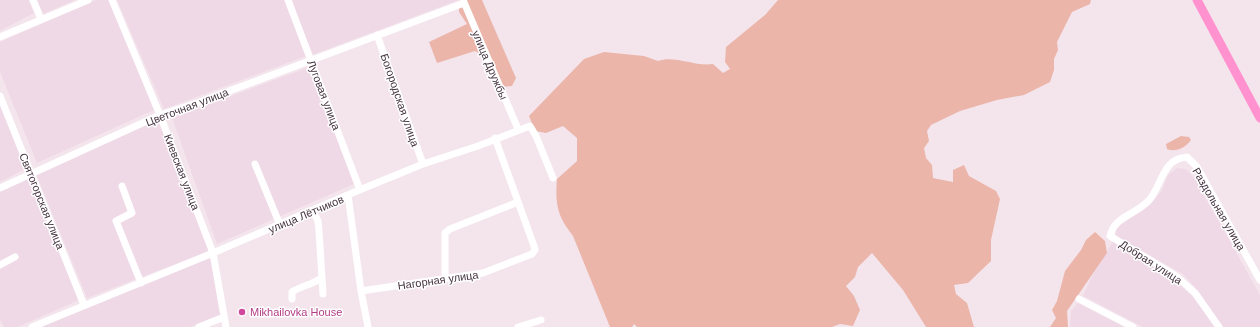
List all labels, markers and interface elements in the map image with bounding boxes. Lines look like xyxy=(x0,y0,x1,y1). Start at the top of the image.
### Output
street label: улица Дружбы xyxy=(470,29,510,102)
street label: Богородская улица xyxy=(378,52,422,149)
street label: Луговая улица xyxy=(305,58,343,132)
street label: Цветочная улица xyxy=(144,85,231,128)
street label: Киевская улица xyxy=(162,132,202,212)
street label: Святогорская улица xyxy=(17,151,67,252)
street label: Раздольная улица xyxy=(1190,165,1248,253)
street label: улица Лётчиков xyxy=(267,193,346,235)
street label: Добрая улица xyxy=(1118,238,1185,287)
street label: Нагорная улица xyxy=(397,268,480,292)
place label: Mikhailovka House xyxy=(250,306,342,318)
marker: Mikhailovka House xyxy=(237,307,247,317)

